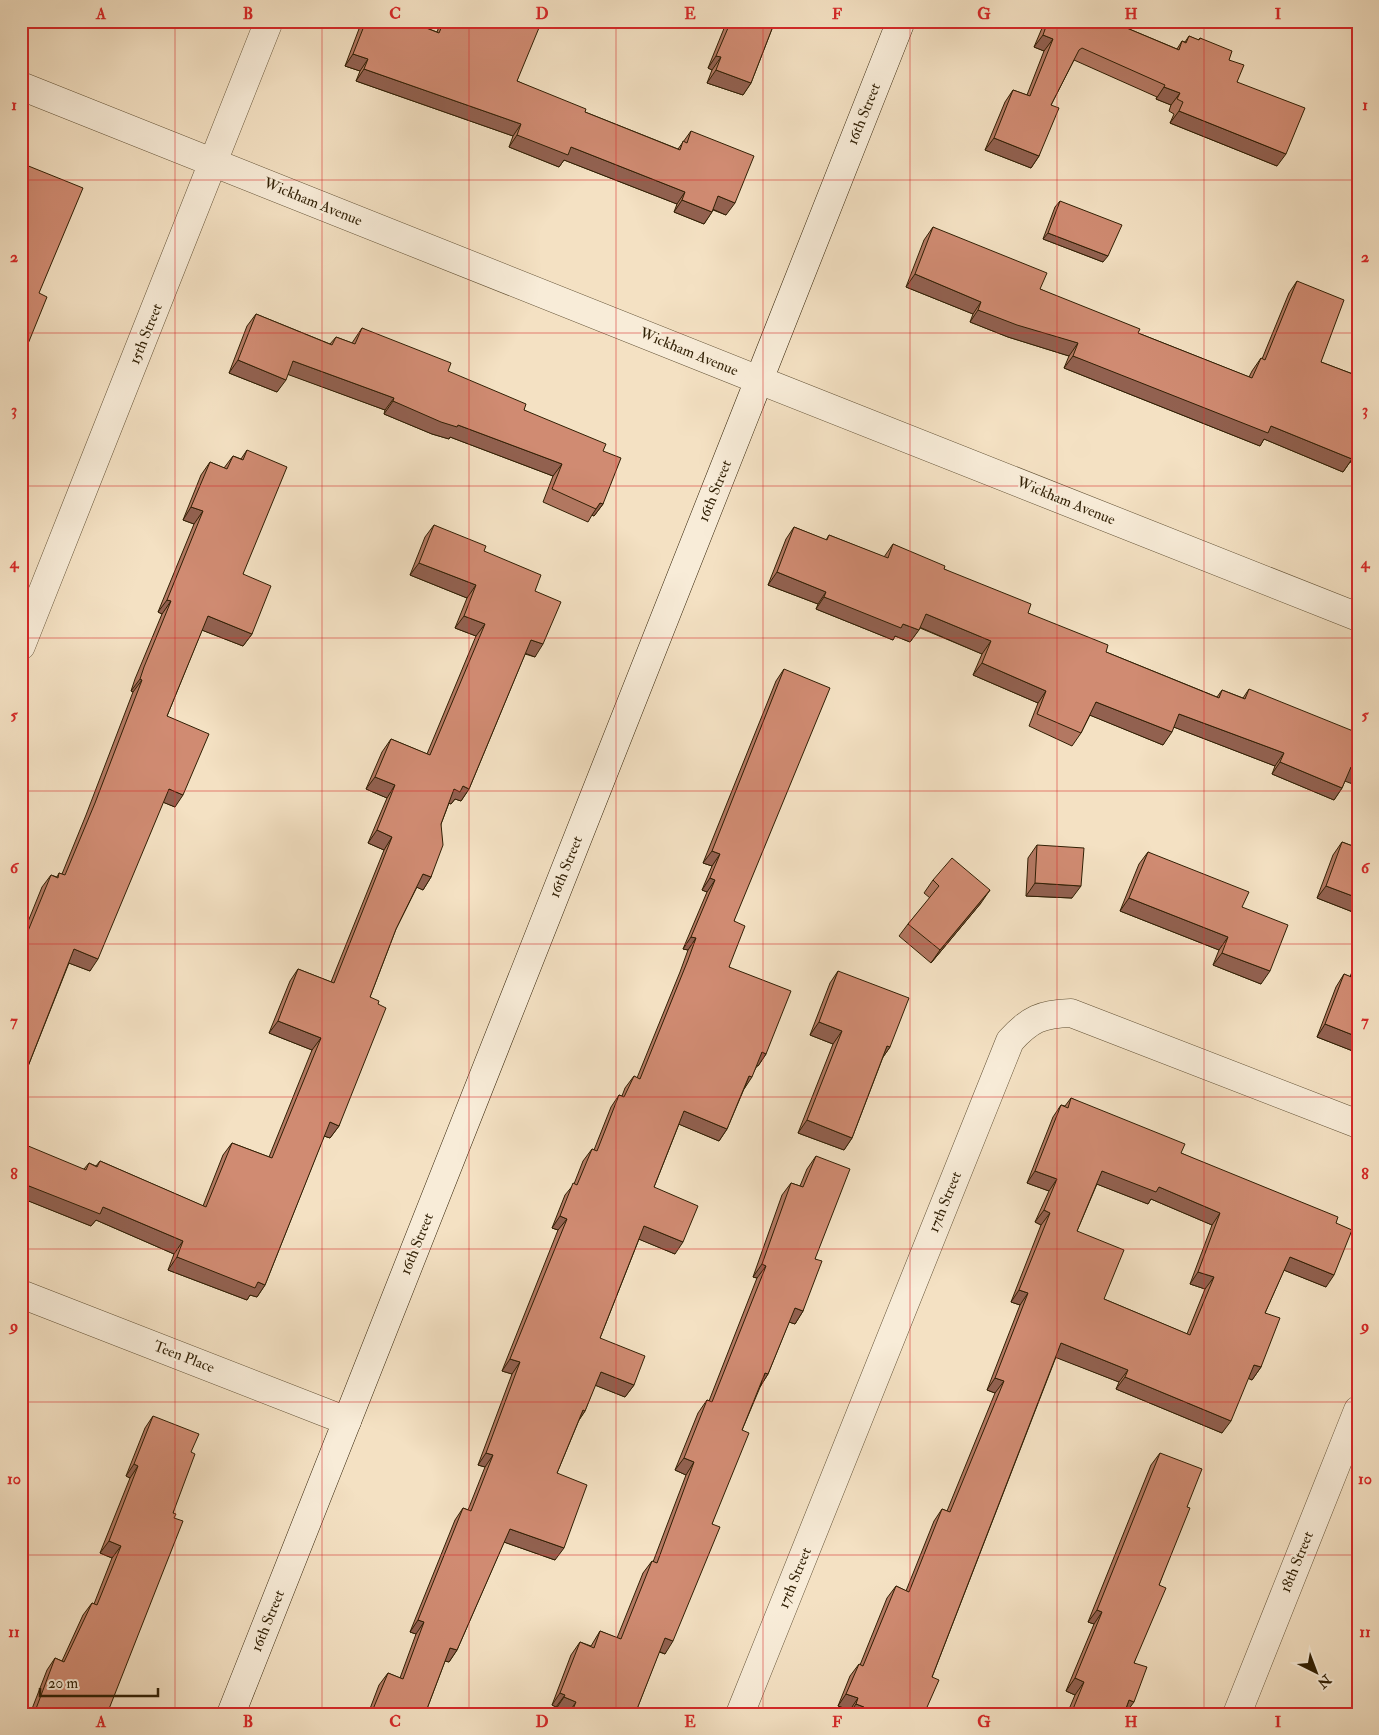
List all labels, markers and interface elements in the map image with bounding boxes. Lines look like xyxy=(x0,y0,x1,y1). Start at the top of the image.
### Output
text: A xyxy=(95,4,107,24)
text: B xyxy=(243,4,253,24)
text: C xyxy=(389,4,401,24)
text: D xyxy=(535,4,549,24)
text: E xyxy=(684,4,696,24)
text: F xyxy=(832,4,842,24)
text: G xyxy=(977,4,991,24)
text: H xyxy=(1124,4,1138,24)
text: I xyxy=(1275,4,1282,24)
street label: 16th Street xyxy=(843,80,885,148)
text: 1 xyxy=(11,95,17,115)
text: 1 xyxy=(1362,95,1368,115)
street label: Wickham Avenue xyxy=(260,173,365,230)
text: 2 xyxy=(10,247,18,267)
text: 2 xyxy=(1361,247,1369,267)
street label: 15th Street xyxy=(125,301,167,367)
street label: Wickham Avenue xyxy=(636,323,741,380)
text: 3 xyxy=(11,400,17,420)
text: 3 xyxy=(1362,400,1368,420)
street label: 16th Street xyxy=(694,457,736,525)
street label: Wickham Avenue xyxy=(1013,472,1118,529)
text: 4 xyxy=(9,553,20,573)
text: 4 xyxy=(1360,553,1371,573)
text: 5 xyxy=(10,705,18,725)
text: 5 xyxy=(1361,705,1369,725)
street label: 16th Street xyxy=(545,833,587,901)
text: 6 xyxy=(10,858,20,878)
text: 6 xyxy=(1361,858,1371,878)
text: 7 xyxy=(10,1011,18,1031)
text: 7 xyxy=(1361,1011,1369,1031)
text: 8 xyxy=(10,1164,18,1184)
text: 8 xyxy=(1361,1164,1369,1184)
street label: 17th Street xyxy=(924,1169,966,1235)
street label: 16th Street xyxy=(396,1210,438,1278)
text: 9 xyxy=(8,1316,18,1336)
text: 9 xyxy=(1359,1316,1369,1336)
street label: Teen Place xyxy=(151,1337,217,1377)
text: 10 xyxy=(7,1469,21,1489)
text: 10 xyxy=(1358,1469,1372,1489)
street label: 18th Street xyxy=(1276,1528,1318,1595)
street label: 17th Street xyxy=(774,1545,816,1611)
street label: 16th Street xyxy=(247,1587,289,1655)
text: 11 xyxy=(8,1622,20,1642)
text: 11 xyxy=(1359,1622,1371,1642)
north arrow xyxy=(1292,1648,1342,1698)
scale bar xyxy=(40,1665,158,1697)
text: N xyxy=(1314,1670,1335,1692)
text: 20 m xyxy=(48,1674,78,1693)
text: A xyxy=(95,1712,107,1732)
text: B xyxy=(243,1712,253,1732)
text: C xyxy=(389,1712,401,1732)
text: D xyxy=(535,1712,549,1732)
text: E xyxy=(684,1712,696,1732)
text: F xyxy=(832,1712,842,1732)
text: G xyxy=(977,1712,991,1732)
text: H xyxy=(1124,1712,1138,1732)
text: I xyxy=(1275,1712,1282,1732)

